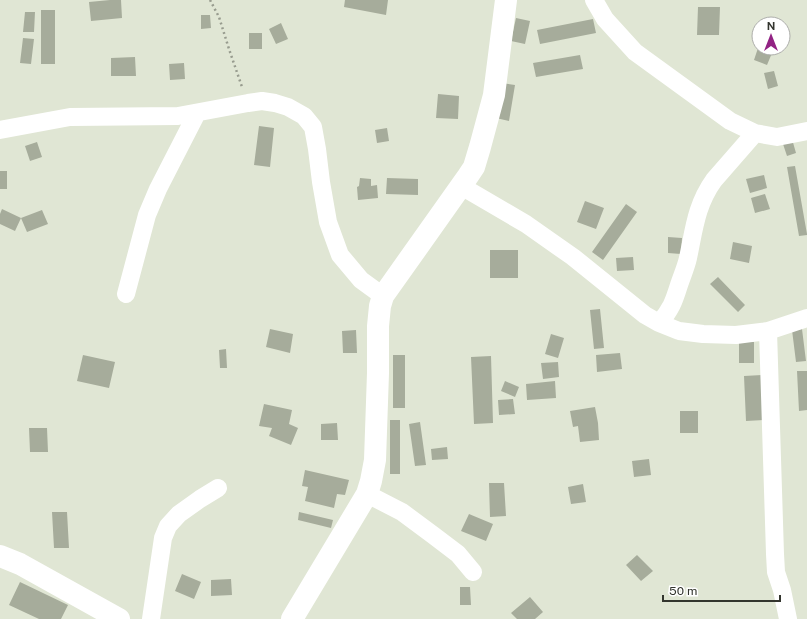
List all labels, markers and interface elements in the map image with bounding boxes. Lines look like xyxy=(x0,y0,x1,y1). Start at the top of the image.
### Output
north arrow xyxy=(751,16,791,56)
text: N xyxy=(767,20,775,32)
scale bar xyxy=(663,577,780,603)
text: 50 m xyxy=(669,584,697,598)

